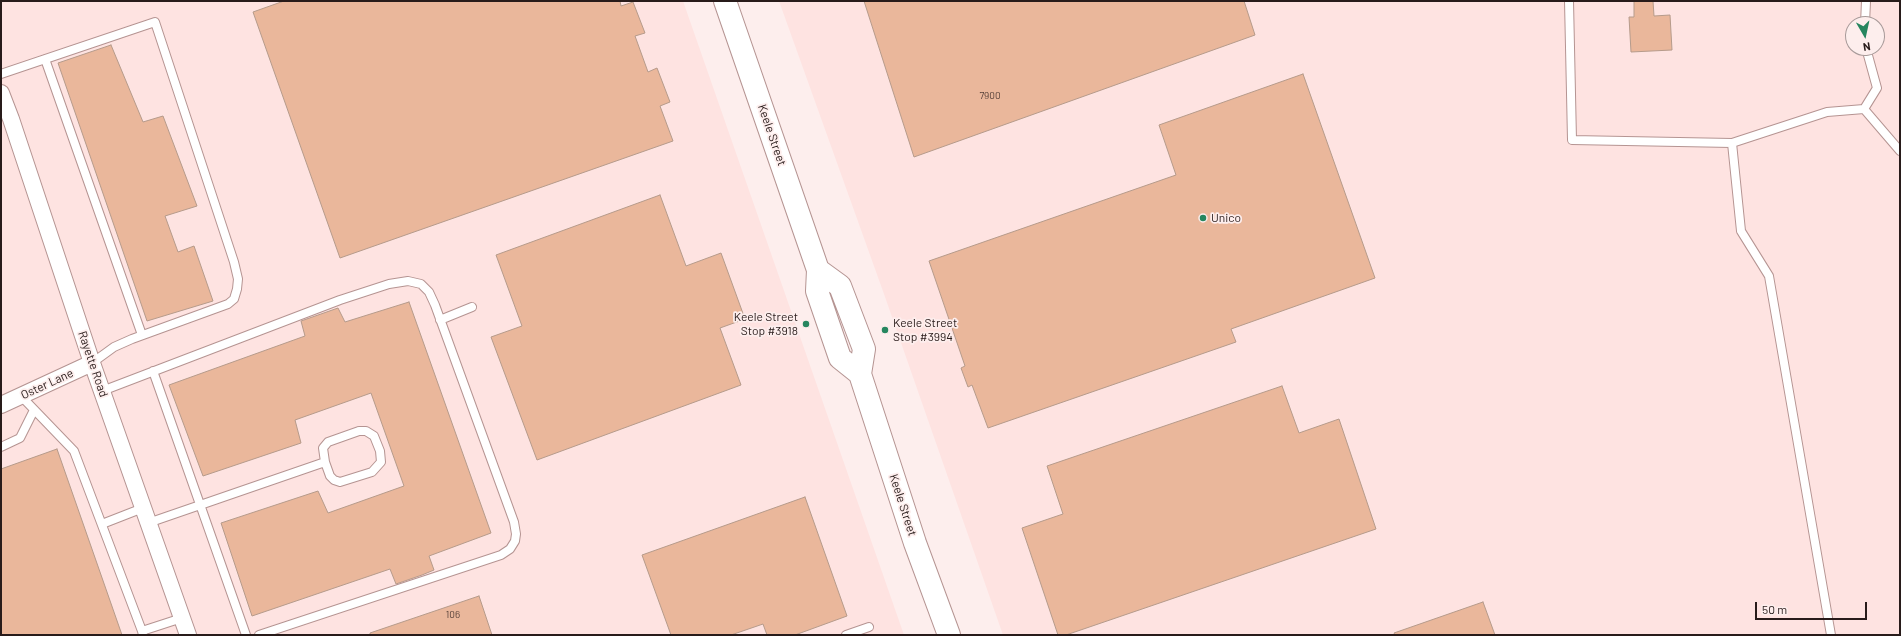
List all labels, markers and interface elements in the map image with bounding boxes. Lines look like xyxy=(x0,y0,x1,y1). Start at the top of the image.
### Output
north arrow xyxy=(1845,16,1885,56)
text: N xyxy=(1862,40,1871,54)
house number: 7900 xyxy=(979,90,1001,102)
street label: Keele Street xyxy=(755,102,789,168)
place label: Unico xyxy=(1211,211,1241,225)
marker: Unico xyxy=(1198,213,1208,223)
place label: Keele Street Stop #3918 xyxy=(734,310,798,338)
place label: Keele Street Stop #3994 xyxy=(893,316,957,344)
marker: Keele Street Stop #3918 xyxy=(801,319,811,329)
marker: Keele Street Stop #3994 xyxy=(880,325,890,335)
street label: Rayette Road xyxy=(75,329,111,399)
street label: Oster Lane xyxy=(18,366,76,402)
street label: Keele Street xyxy=(886,472,920,538)
scale bar xyxy=(1757,594,1869,620)
text: 50 m xyxy=(1762,602,1787,616)
house number: 106 xyxy=(446,609,460,621)

